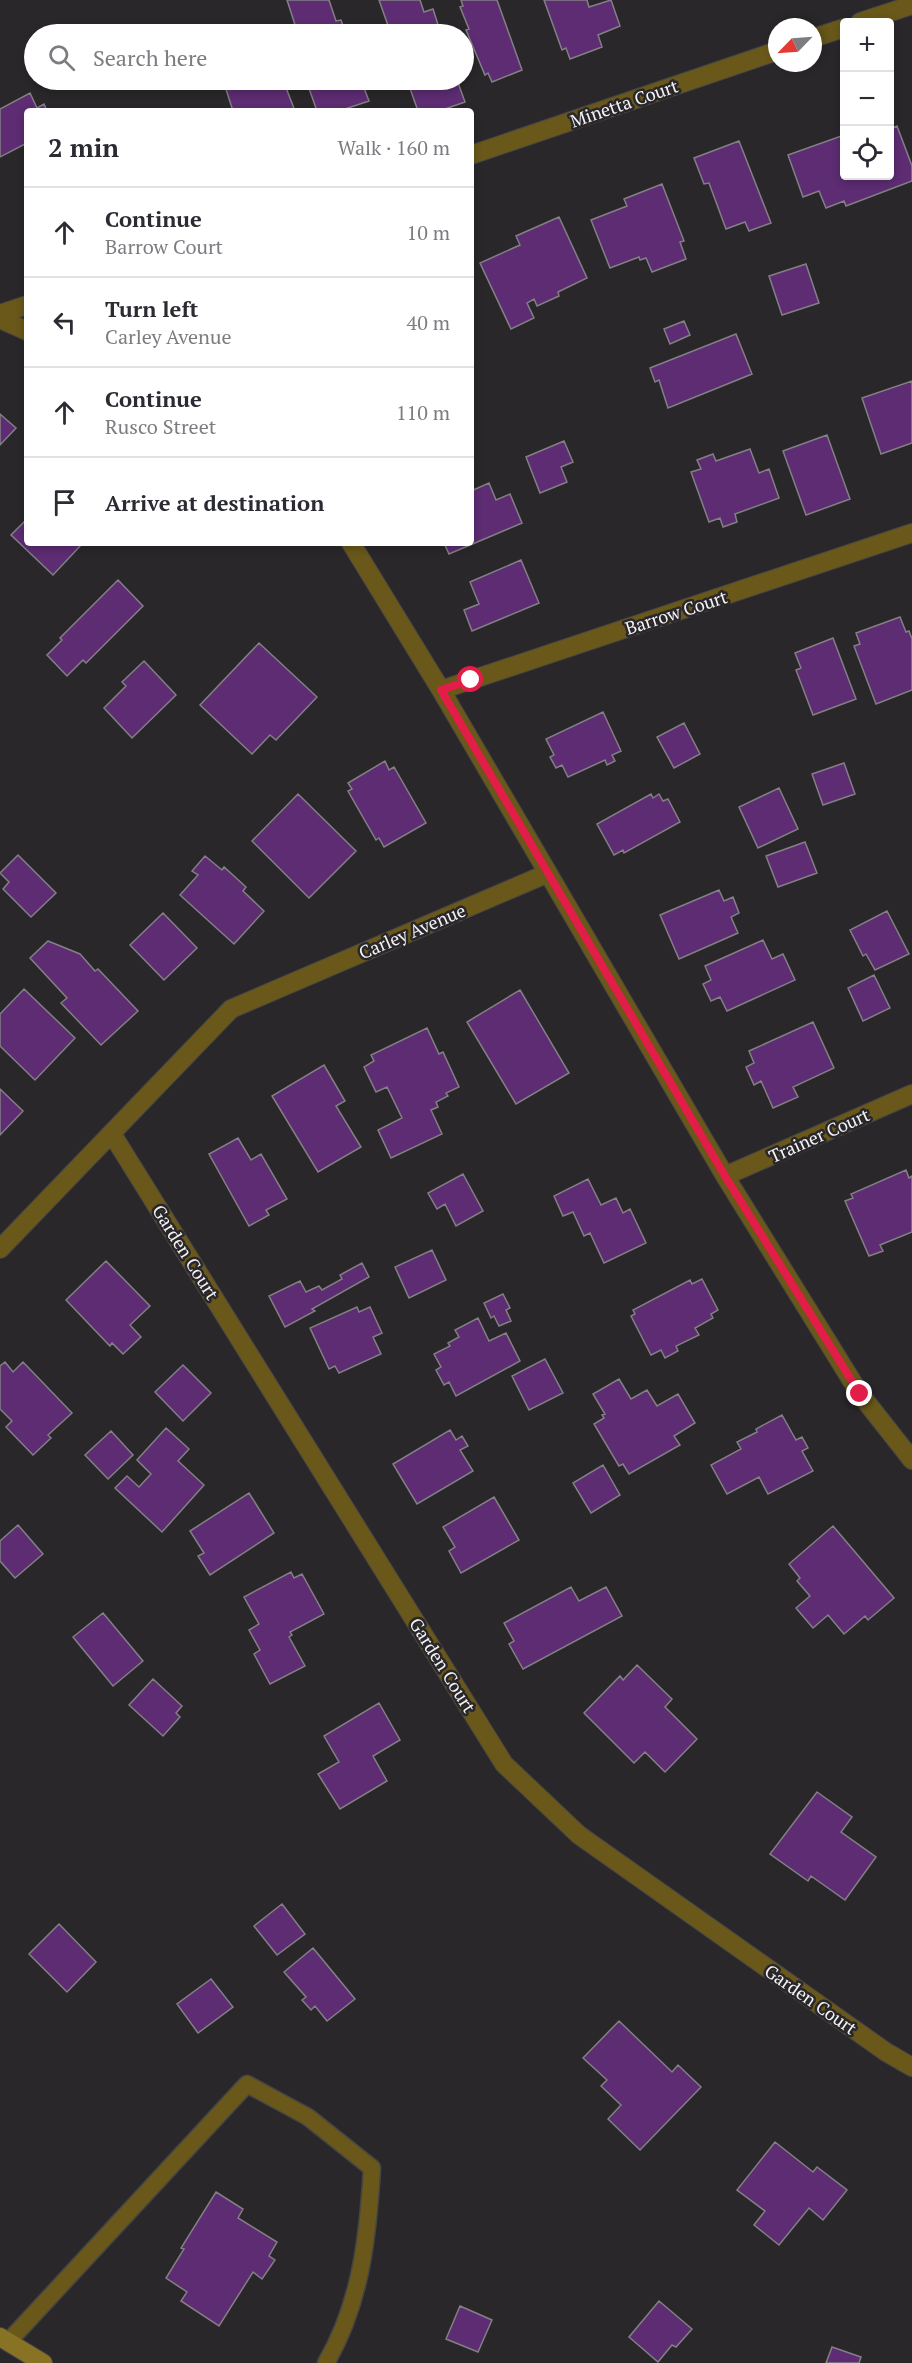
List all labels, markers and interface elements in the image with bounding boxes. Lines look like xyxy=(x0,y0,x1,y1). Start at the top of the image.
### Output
north arrow xyxy=(768,18,822,72)
map controls xyxy=(840,18,894,180)
button: + xyxy=(840,18,894,72)
search box xyxy=(24,24,474,90)
icon: search xyxy=(45,41,78,74)
text: Search here xyxy=(93,43,207,72)
button: − xyxy=(840,72,894,126)
street label: Minetta Court xyxy=(567,73,681,133)
button: locate xyxy=(840,126,894,180)
text: 2 min xyxy=(48,130,119,164)
text: Walk · 160 m xyxy=(338,134,450,161)
text: Continue xyxy=(105,204,202,233)
icon: ahead xyxy=(48,216,81,249)
text: 10 m xyxy=(407,219,450,246)
text: Barrow Court xyxy=(105,233,223,260)
text: Turn left xyxy=(105,294,198,323)
icon: left xyxy=(48,306,81,339)
text: 40 m xyxy=(407,309,450,336)
text: Carley Avenue xyxy=(105,323,231,350)
text: Continue xyxy=(105,384,202,413)
icon: ahead xyxy=(48,396,81,429)
text: 110 m xyxy=(396,399,450,426)
text: Rusco Street xyxy=(105,413,216,440)
icon: arrive xyxy=(48,486,81,519)
text: Arrive at destination xyxy=(105,488,324,517)
street label: Barrow Court xyxy=(622,584,731,640)
route start xyxy=(457,666,483,692)
street label: Carley Avenue xyxy=(355,898,469,964)
street label: Trainer Court xyxy=(765,1102,874,1168)
street label: Garden Court xyxy=(147,1200,225,1304)
route end xyxy=(846,1380,872,1406)
street label: Garden Court xyxy=(404,1613,482,1717)
street label: Garden Court xyxy=(760,1958,862,2040)

